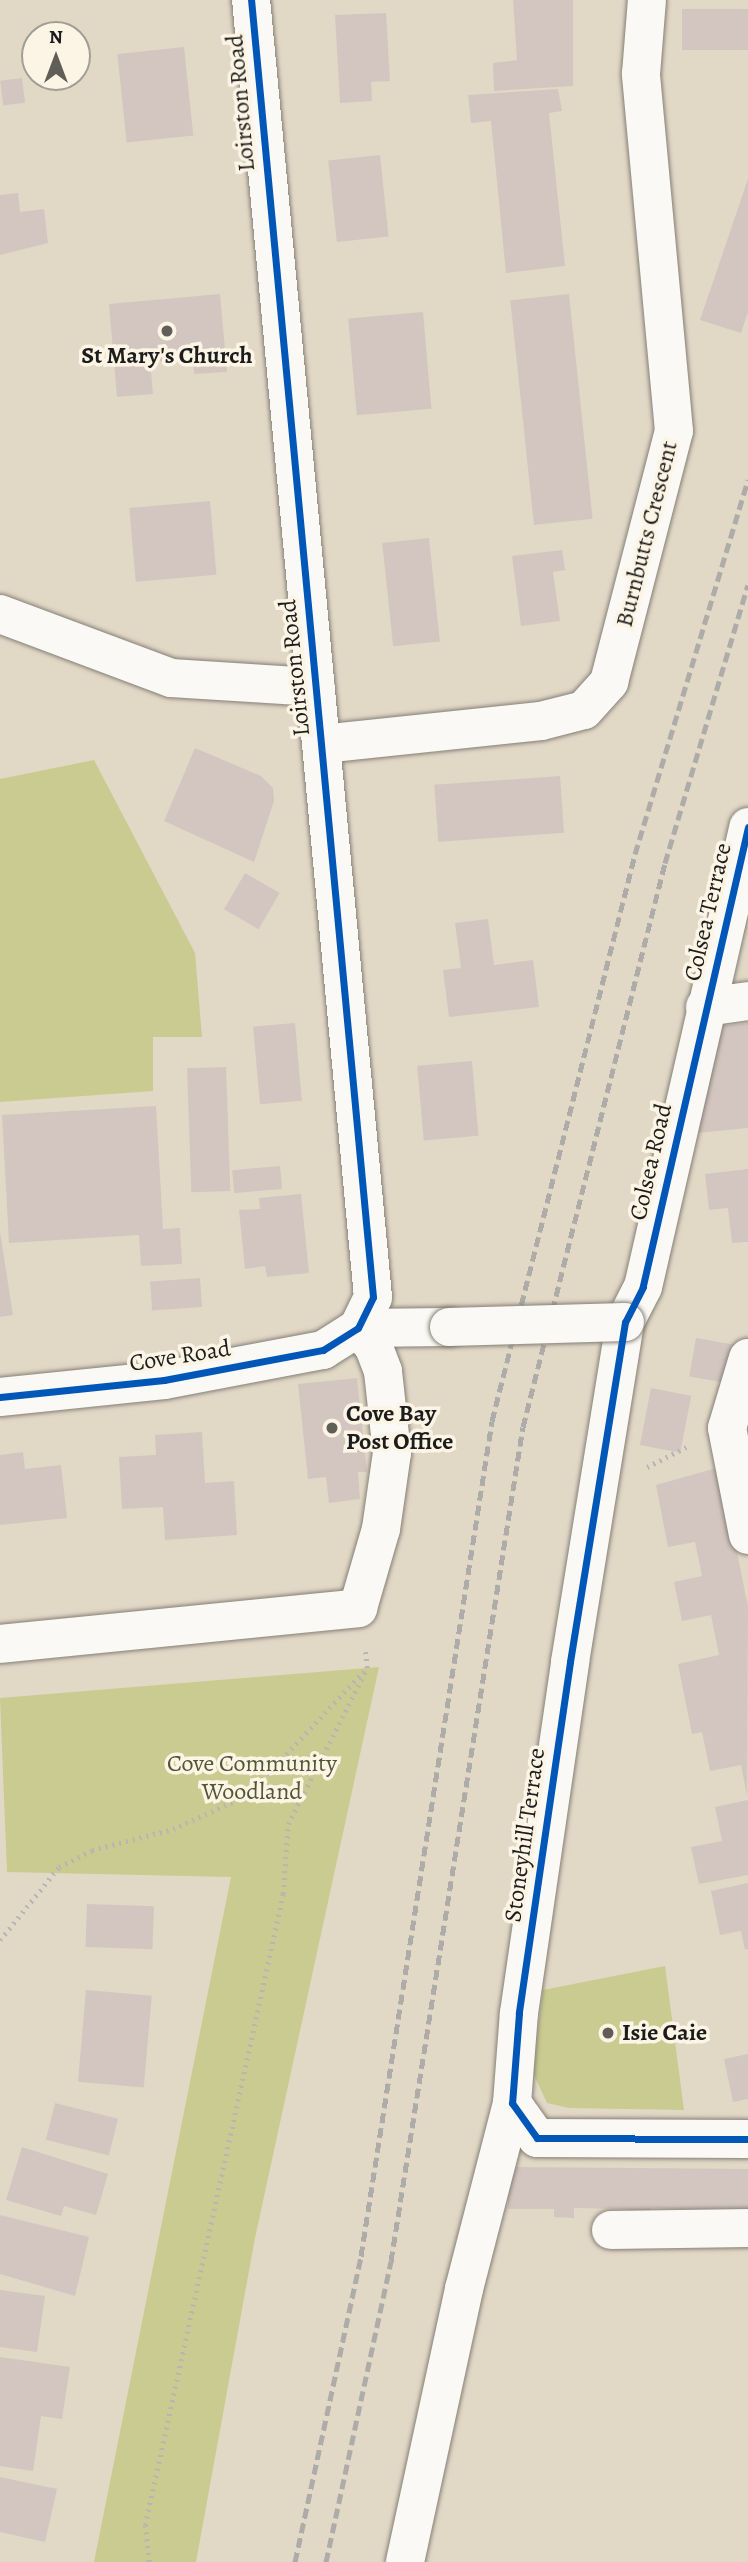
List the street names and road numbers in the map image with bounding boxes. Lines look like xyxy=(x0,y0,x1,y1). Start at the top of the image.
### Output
street label: Loirston Road xyxy=(221,33,261,173)
street label: Burnbutts Crescent xyxy=(610,438,684,630)
street label: Loirston Road xyxy=(273,598,317,738)
street label: Colsea Terrace xyxy=(678,840,738,984)
street label: Colsea Road xyxy=(624,1101,678,1223)
street label: Cove Road xyxy=(127,1334,233,1378)
street label: Stoneyhill Terrace xyxy=(499,1746,551,1924)

